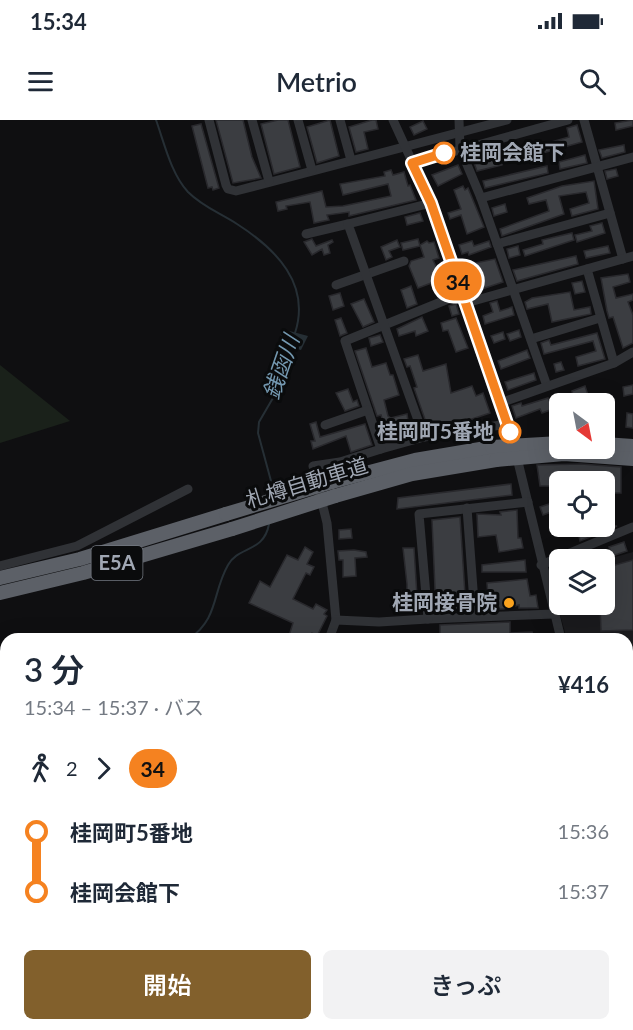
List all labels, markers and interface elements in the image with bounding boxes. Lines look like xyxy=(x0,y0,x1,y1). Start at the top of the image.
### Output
text: 15:34 xyxy=(30,8,87,35)
icon: menu xyxy=(24,65,57,98)
text: Metrio xyxy=(276,65,357,98)
icon: search xyxy=(576,65,609,98)
place label: 桂岡会館下 xyxy=(460,139,565,164)
marker: 桂岡会館下 xyxy=(433,142,455,164)
line badge: 34 xyxy=(431,262,485,300)
text: 34 xyxy=(446,269,470,294)
water label: 銭函川 xyxy=(257,329,305,402)
north arrow xyxy=(549,393,615,459)
map controls xyxy=(549,393,615,615)
place label: 桂岡町5番地 xyxy=(377,418,494,443)
marker: 桂岡町5番地 xyxy=(499,421,521,443)
street label: 札樽自動車道 xyxy=(243,451,370,512)
button: locate xyxy=(549,471,615,537)
road number: E5A xyxy=(92,546,142,580)
button: layers xyxy=(549,549,615,615)
place label: 桂岡接骨院 xyxy=(392,589,497,614)
marker: 桂岡接骨院 xyxy=(502,596,516,610)
text: 3 分 xyxy=(24,649,84,689)
text: ¥416 xyxy=(558,671,609,698)
text: 15:34 – 15:37 · バス xyxy=(24,695,204,719)
icon: walk xyxy=(24,752,57,785)
icon: forward xyxy=(87,752,120,785)
text: 2 xyxy=(66,756,78,780)
text: 34 xyxy=(141,756,165,781)
text: 桂岡町5番地 xyxy=(70,819,193,846)
text: 15:36 xyxy=(558,819,609,843)
text: 桂岡会館下 xyxy=(70,879,180,906)
text: 15:37 xyxy=(558,879,609,903)
button: 開始 xyxy=(24,950,311,1019)
button: きっぷ xyxy=(323,950,609,1019)

